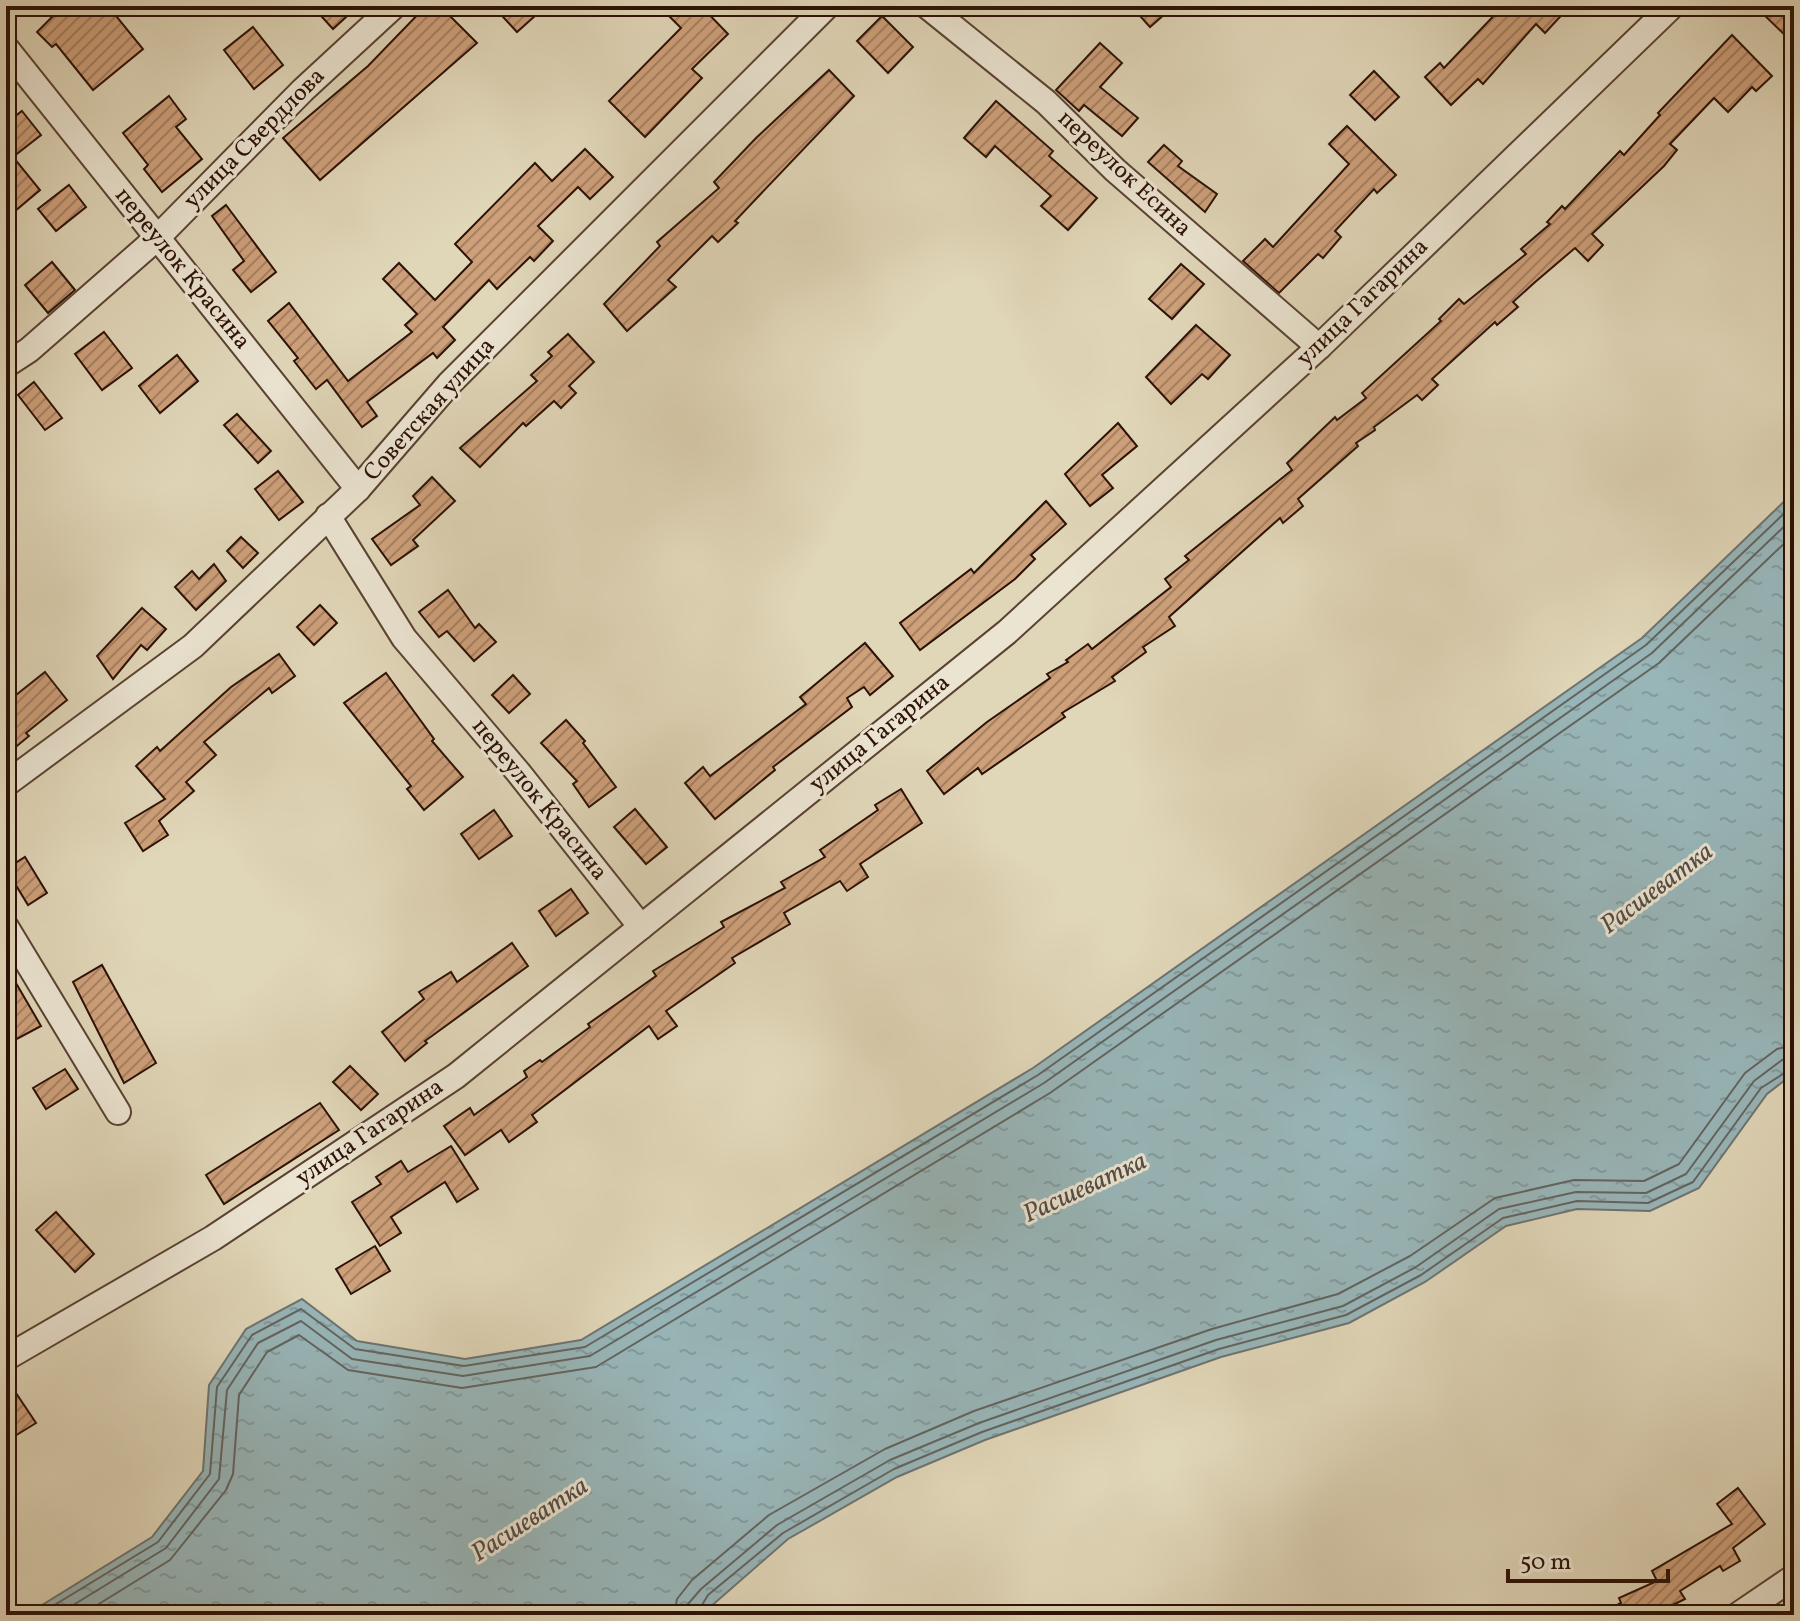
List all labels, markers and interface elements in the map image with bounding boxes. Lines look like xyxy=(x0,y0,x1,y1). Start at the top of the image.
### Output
street label: улица Свердлова xyxy=(176,60,334,218)
street label: переулок Есина xyxy=(1049,103,1199,245)
street label: переулок Красина xyxy=(106,181,258,357)
street label: улица Гагарина xyxy=(1289,231,1437,375)
street label: Советская улица xyxy=(356,331,504,489)
street label: улица Гагарина xyxy=(802,667,958,801)
street label: переулок Красина xyxy=(463,712,615,888)
water label: Расшеватка xyxy=(1593,835,1721,943)
street label: улица Гагарина xyxy=(289,1071,451,1195)
water label: Расшеватка xyxy=(1017,1144,1153,1232)
water label: Расшеватка xyxy=(464,1469,596,1571)
scale bar xyxy=(1508,1533,1668,1583)
text: 50 m xyxy=(1520,1546,1572,1580)

